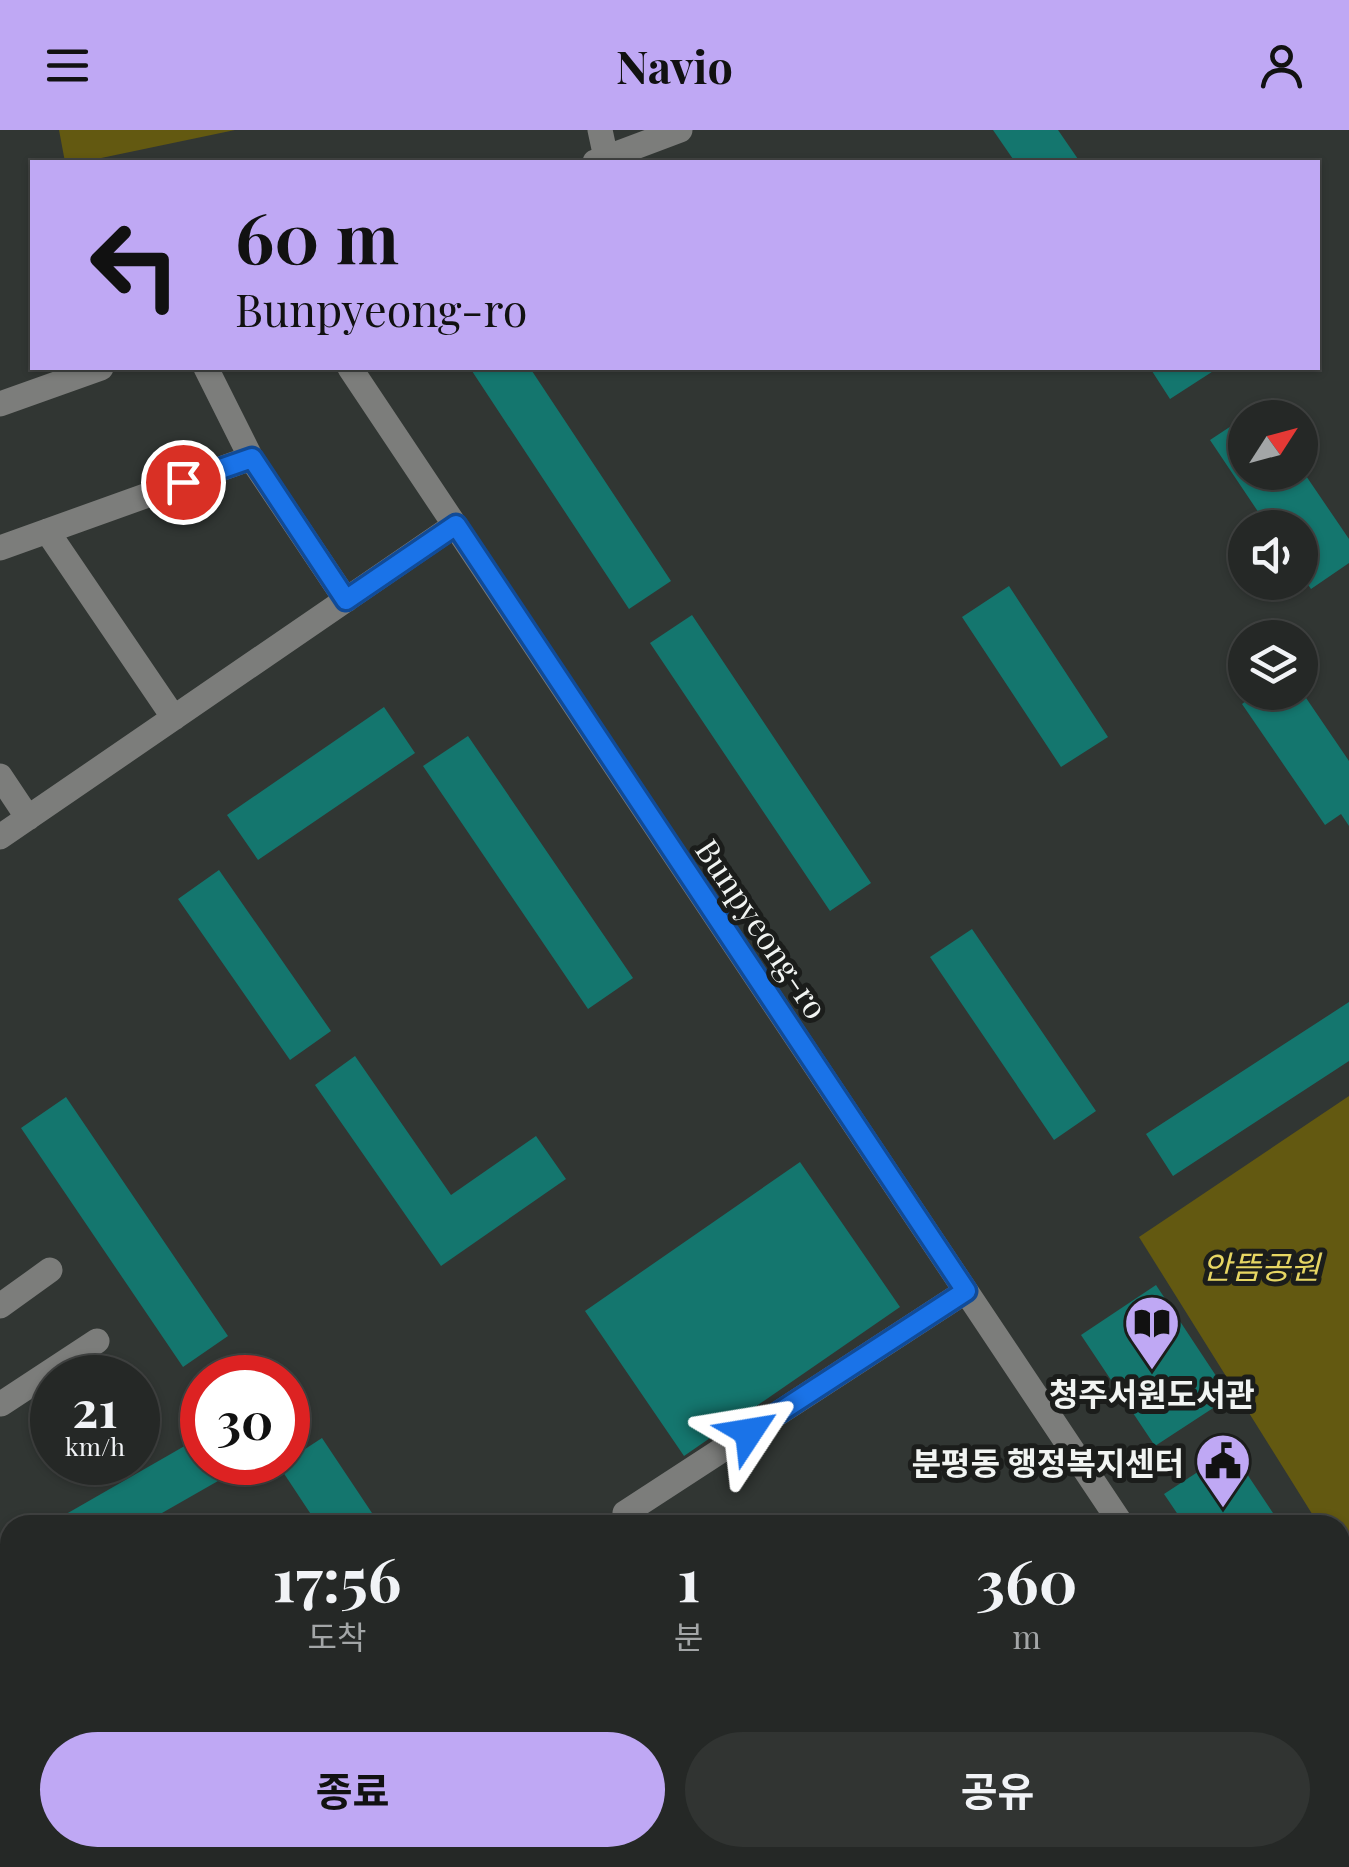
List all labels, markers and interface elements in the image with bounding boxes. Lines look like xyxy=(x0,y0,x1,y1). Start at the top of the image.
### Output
text: Navio xyxy=(616,35,733,95)
icon: menu xyxy=(40,38,95,93)
icon: person xyxy=(1254,38,1309,93)
text: 60 m xyxy=(235,188,399,282)
icon: left xyxy=(70,200,200,330)
text: Bunpyeong-ro xyxy=(235,278,527,338)
north arrow xyxy=(1228,400,1318,490)
map controls xyxy=(1228,400,1318,710)
pin xyxy=(141,440,226,525)
icon: arrive xyxy=(156,455,211,510)
button: sound xyxy=(1228,510,1318,600)
button: layers xyxy=(1228,620,1318,710)
street label: Bunpyeong-ro xyxy=(687,830,839,1026)
park label: 안뜸공원 xyxy=(1202,1244,1322,1287)
library icon: 청주서원도서관 xyxy=(1122,1293,1182,1372)
speed limit sign: 30 xyxy=(180,1355,310,1485)
place label: 청주서원도서관 xyxy=(1049,1371,1255,1414)
text: 21 xyxy=(72,1374,118,1441)
position arrow xyxy=(697,1380,801,1484)
text: km/h xyxy=(65,1429,125,1462)
public building icon: 분평동 행정복지센터 xyxy=(1193,1431,1253,1510)
place label: 분평동 행정복지센터 xyxy=(912,1440,1184,1483)
text: 17:56 xyxy=(273,1537,401,1617)
text: 1 xyxy=(677,1537,700,1617)
text: 360 xyxy=(976,1539,1077,1619)
text: 도착 xyxy=(308,1614,366,1657)
text: 분 xyxy=(674,1614,703,1657)
text: m xyxy=(1012,1614,1041,1657)
button: 종료 xyxy=(40,1732,665,1847)
button: 공유 xyxy=(685,1732,1310,1847)

